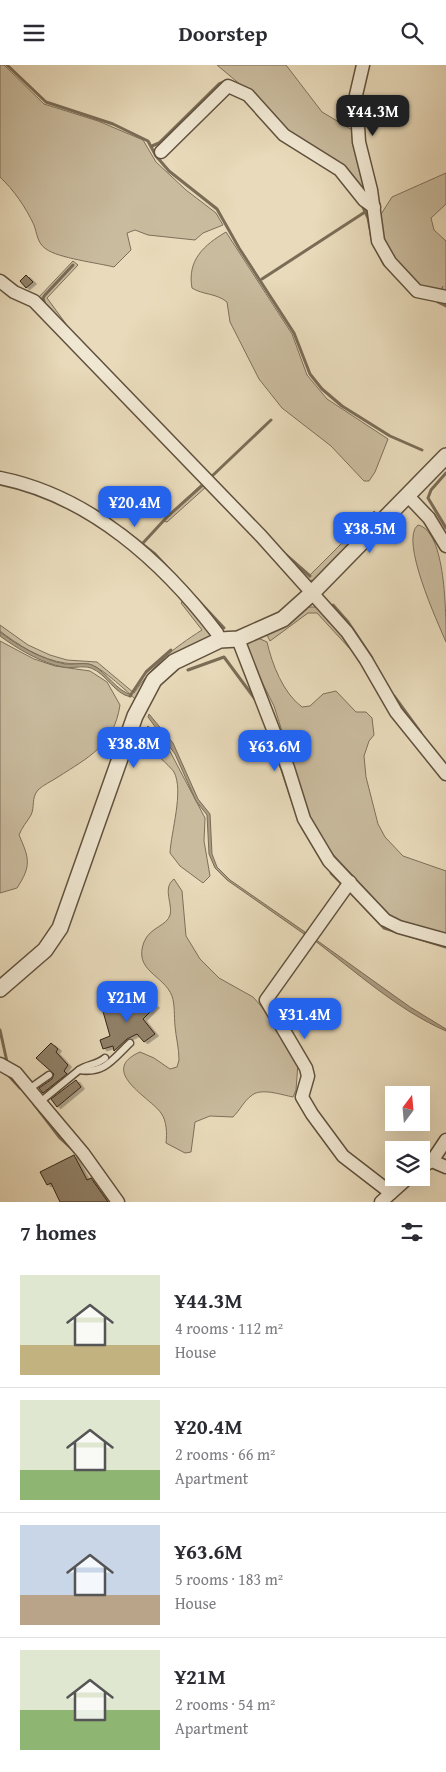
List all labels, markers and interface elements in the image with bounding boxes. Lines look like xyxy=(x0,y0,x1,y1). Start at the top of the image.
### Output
text: Doorstep xyxy=(179,17,267,49)
icon: menu xyxy=(20,19,48,47)
icon: search xyxy=(398,19,426,47)
pin: ¥44.3M xyxy=(332,95,414,137)
text: ¥44.3M xyxy=(347,99,399,123)
pin: ¥20.4M xyxy=(94,485,176,528)
text: ¥20.4M xyxy=(109,490,161,514)
pin: ¥38.5M xyxy=(329,511,411,554)
text: ¥38.5M xyxy=(344,516,396,540)
pin: ¥38.8M xyxy=(93,727,175,769)
pin: ¥63.6M xyxy=(234,729,316,772)
text: ¥38.8M xyxy=(108,731,160,755)
text: ¥63.6M xyxy=(249,734,301,758)
pin: ¥21M xyxy=(97,981,157,1023)
text: ¥21M xyxy=(108,985,146,1009)
pin: ¥31.4M xyxy=(264,997,346,1040)
text: ¥31.4M xyxy=(279,1002,331,1026)
north arrow xyxy=(385,1086,430,1131)
map controls xyxy=(385,1086,430,1186)
button: layers xyxy=(385,1141,430,1186)
text: 7 homes xyxy=(20,1217,96,1248)
icon: filters xyxy=(398,1218,426,1246)
text: ¥44.3M xyxy=(175,1285,243,1316)
icon: home xyxy=(60,1295,120,1355)
text: 4 rooms · 112 m² xyxy=(175,1316,283,1340)
text: House xyxy=(175,1340,216,1364)
text: ¥20.4M xyxy=(175,1411,243,1442)
icon: home xyxy=(60,1420,120,1480)
text: 2 rooms · 66 m² xyxy=(175,1442,275,1466)
text: Apartment xyxy=(175,1466,248,1490)
text: ¥63.6M xyxy=(175,1536,243,1567)
icon: home xyxy=(60,1545,120,1605)
text: 5 rooms · 183 m² xyxy=(175,1567,283,1591)
text: House xyxy=(175,1591,216,1615)
text: ¥21M xyxy=(175,1661,226,1692)
icon: home xyxy=(60,1670,120,1730)
text: 2 rooms · 54 m² xyxy=(175,1692,275,1716)
text: Apartment xyxy=(175,1716,248,1740)

